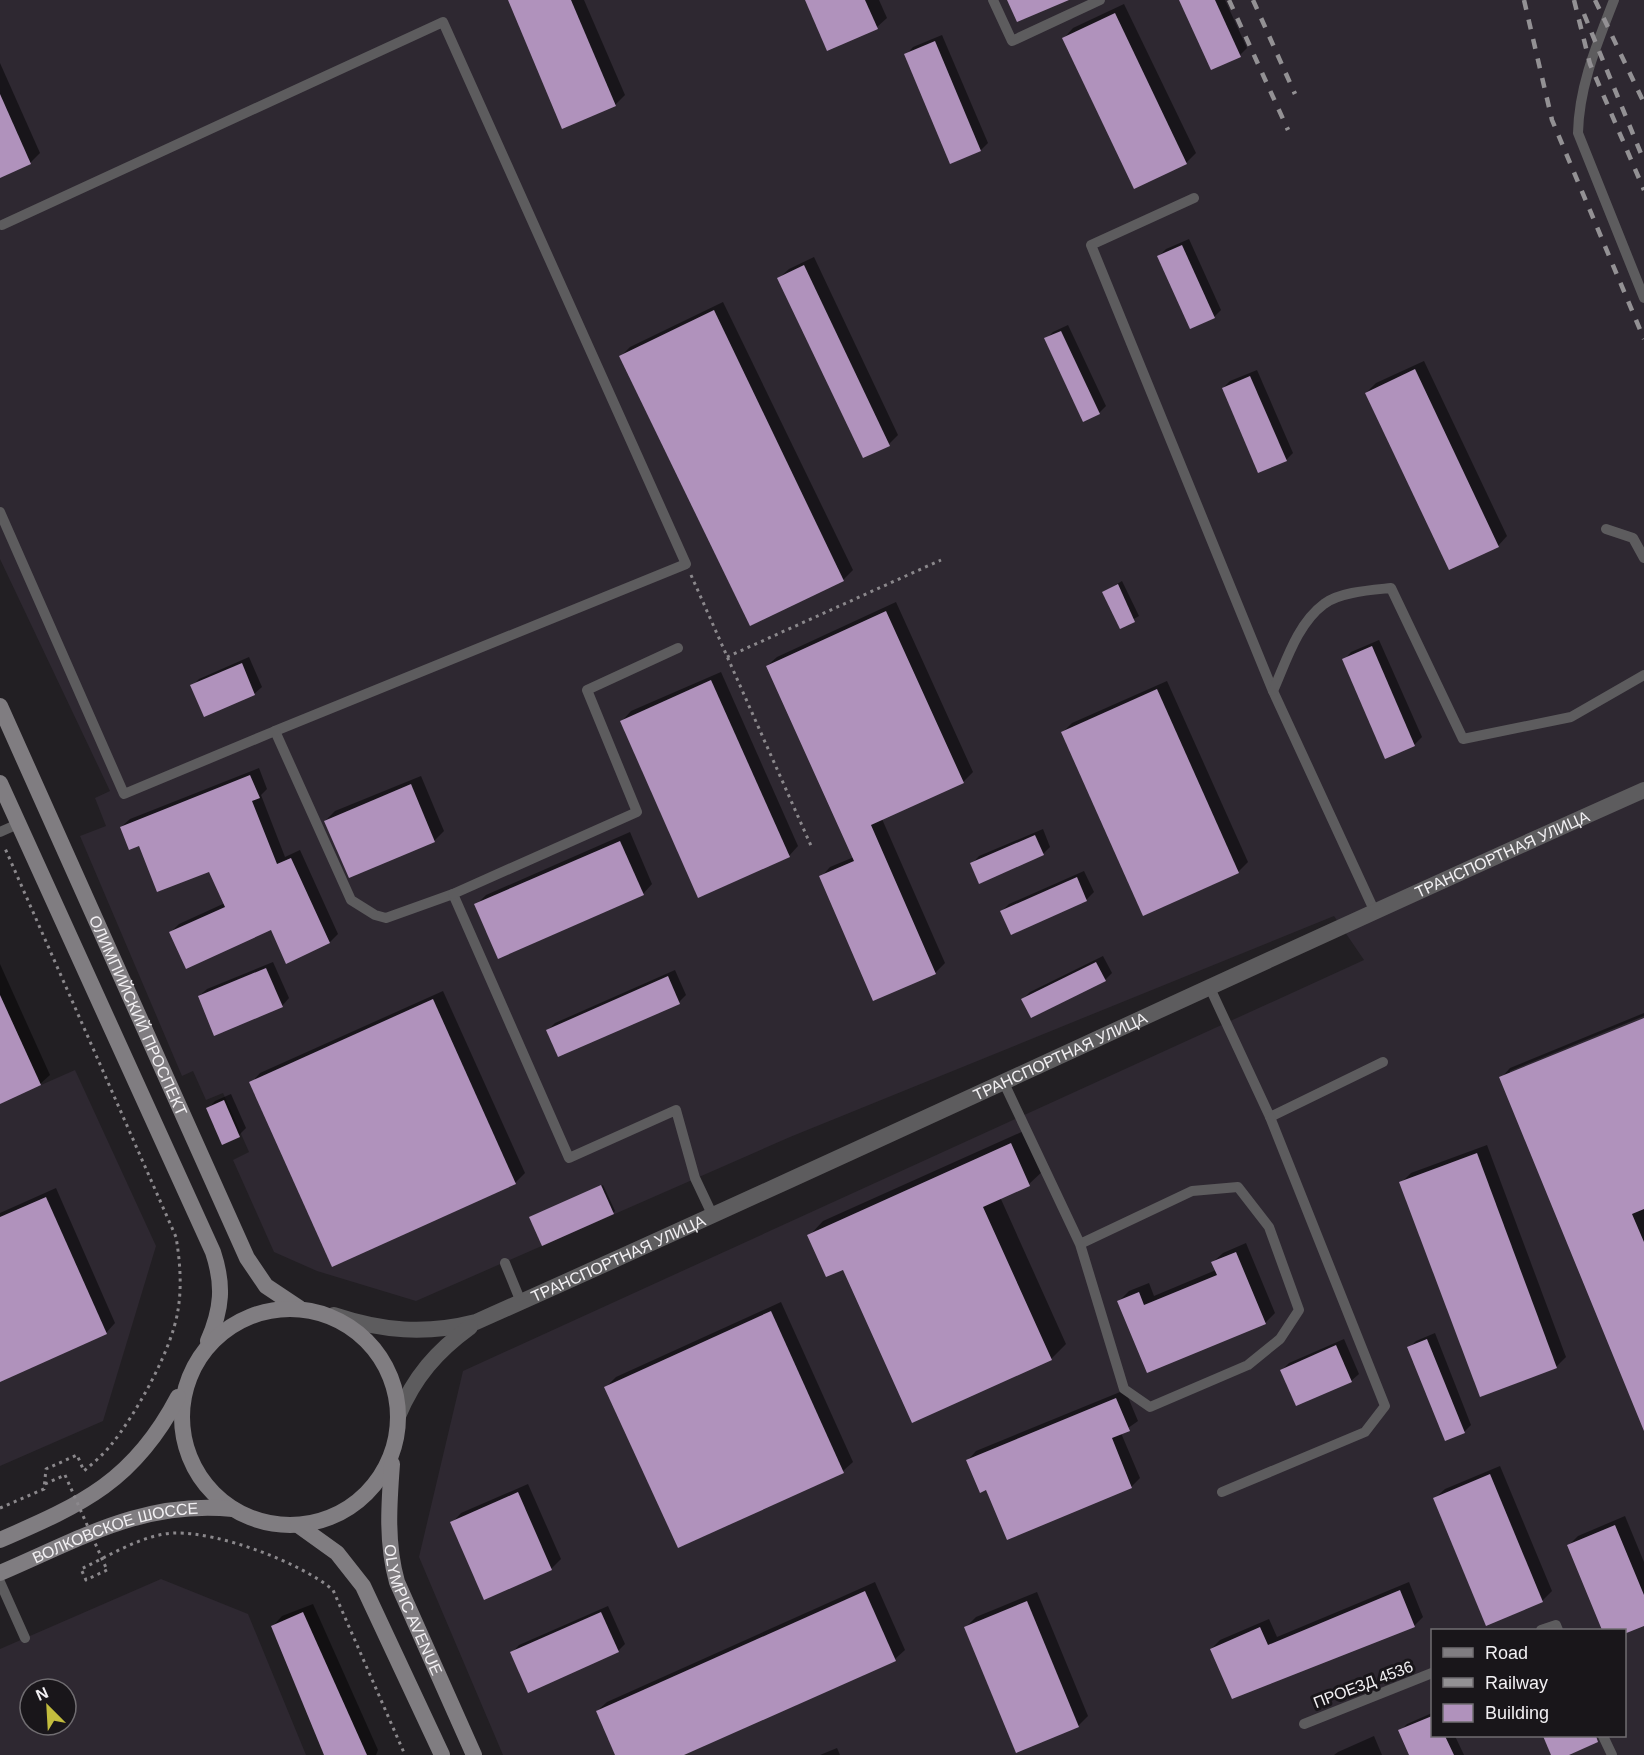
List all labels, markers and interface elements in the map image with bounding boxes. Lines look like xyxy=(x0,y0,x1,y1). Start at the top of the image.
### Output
street label: ТРАНСПОРТНАЯ УЛИЦА xyxy=(1412,807,1592,901)
street label: ОЛИМПИЙСКИЙ ПРОСПЕКТ xyxy=(86,913,190,1119)
street label: ТРАНСПОРТНАЯ УЛИЦА xyxy=(971,1009,1150,1104)
street label: ТРАНСПОРТНАЯ УЛИЦА xyxy=(528,1212,708,1305)
street label: ВОЛКОВСКОЕ ШОССЕ xyxy=(30,1500,199,1567)
street label: OLYMPIC AVENUE xyxy=(381,1543,445,1678)
legend xyxy=(1431,1629,1626,1737)
text: Road xyxy=(1485,1643,1528,1663)
street label: ПРОЕЗД 4536 xyxy=(1311,1658,1415,1711)
text: Railway xyxy=(1485,1673,1548,1693)
north arrow xyxy=(18,1677,78,1737)
text: N xyxy=(33,1684,51,1704)
text: Building xyxy=(1485,1703,1549,1723)

